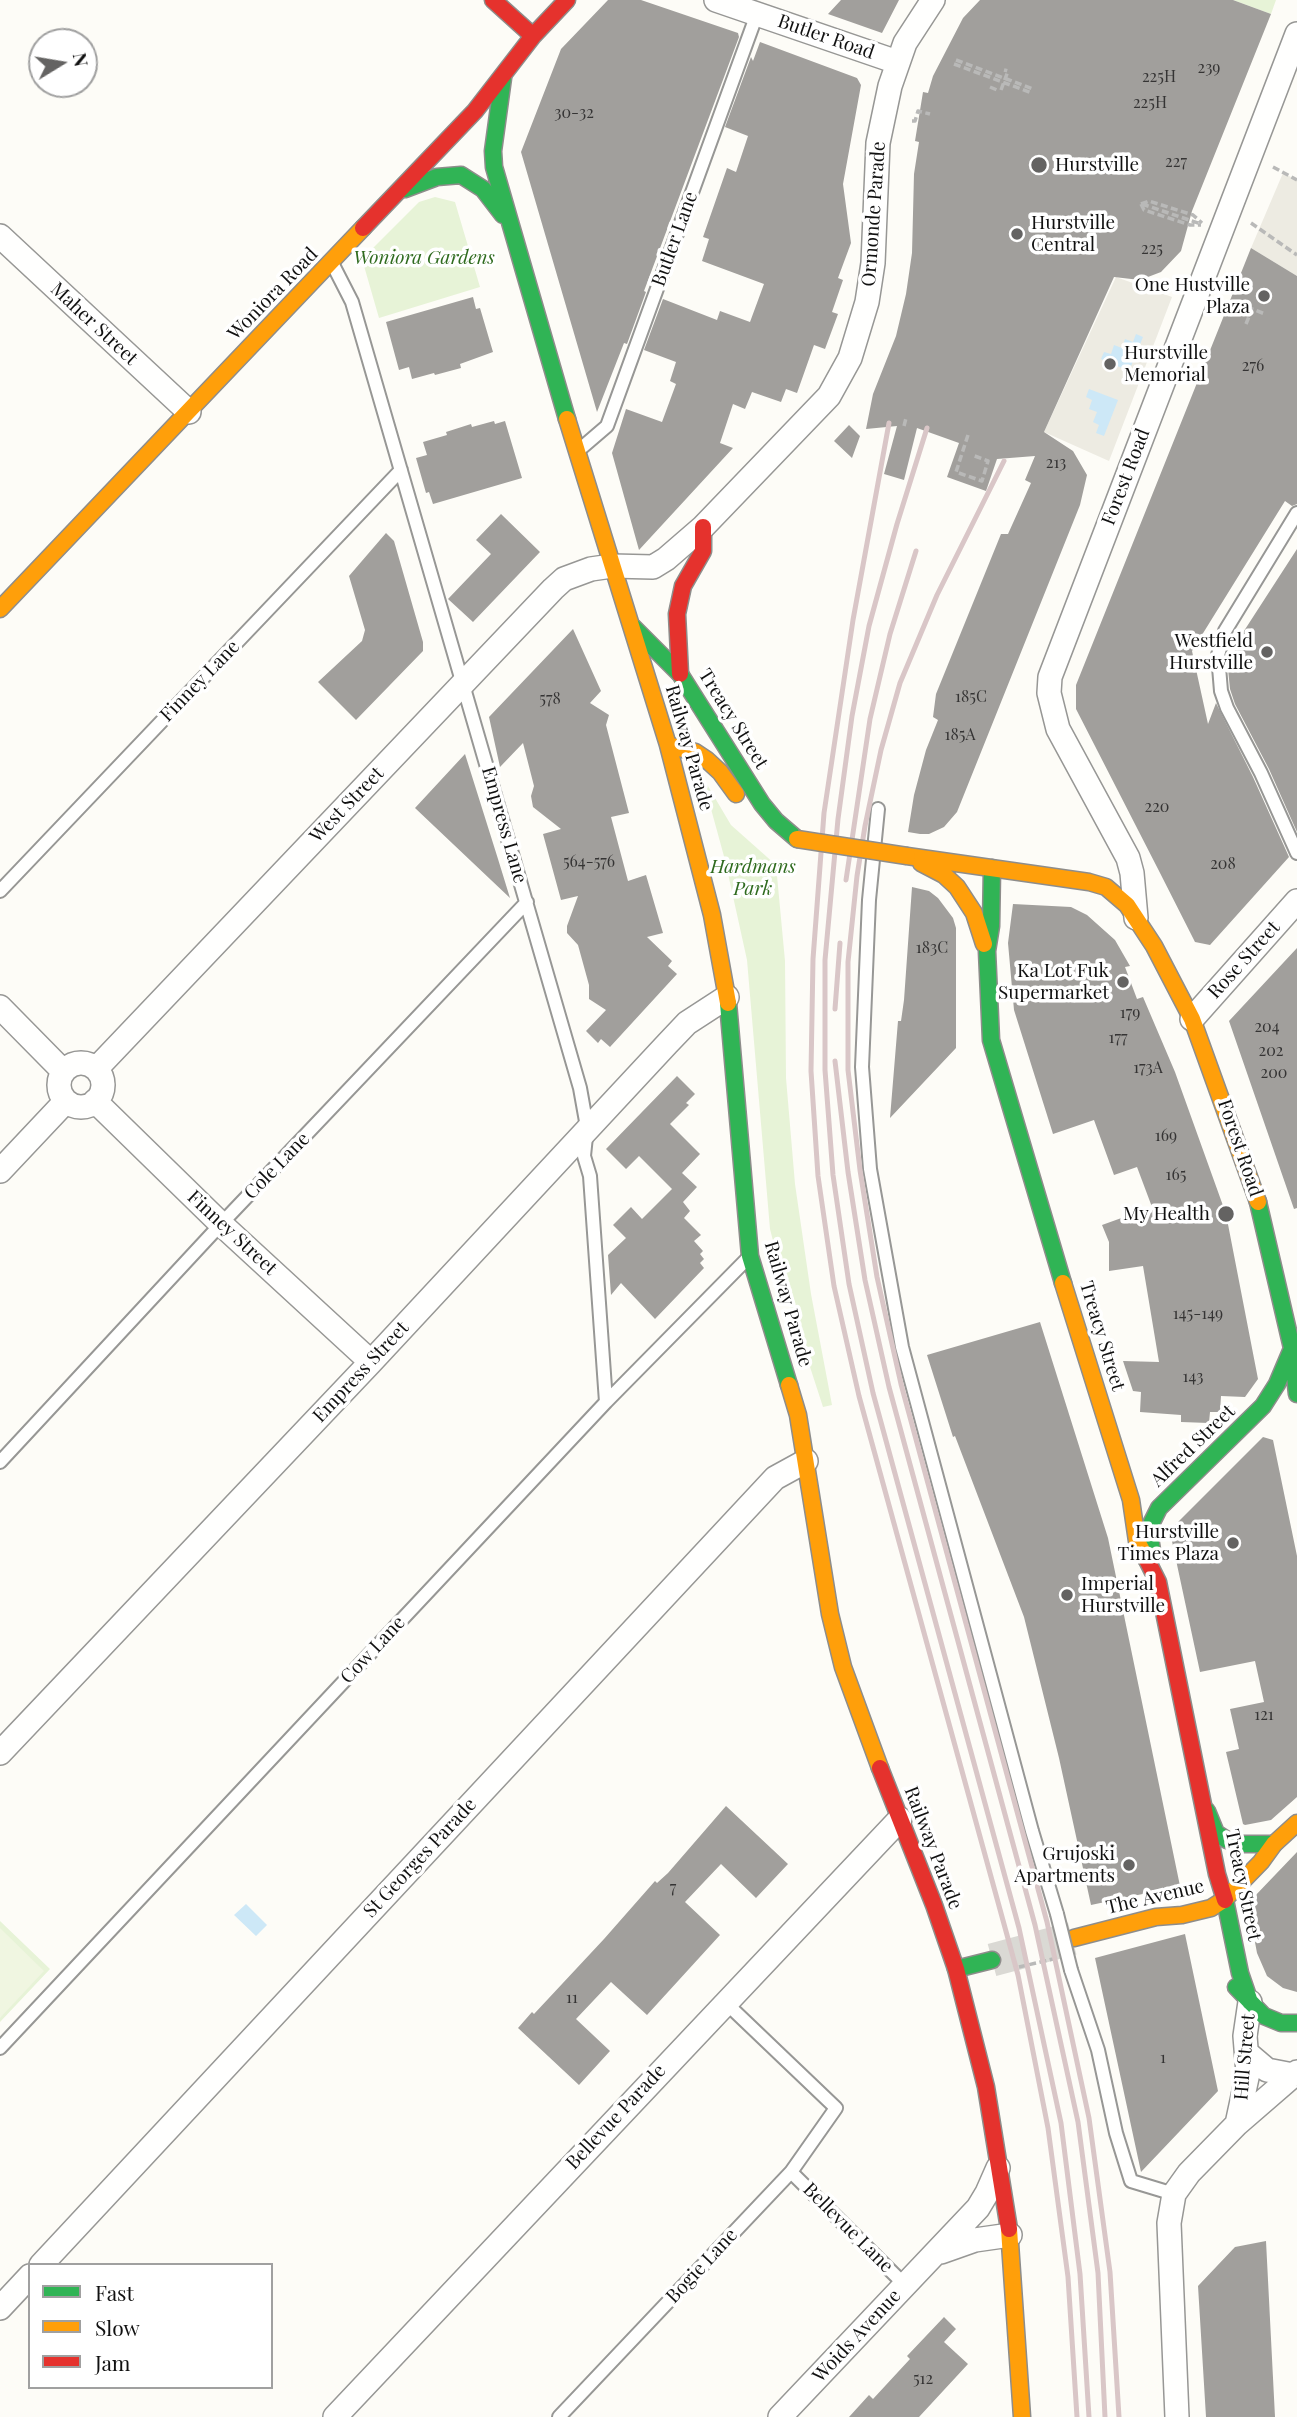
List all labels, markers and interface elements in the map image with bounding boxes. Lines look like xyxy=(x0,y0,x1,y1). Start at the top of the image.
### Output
street label: Butler Road xyxy=(775,10,877,64)
north arrow xyxy=(28,28,98,98)
text: N xyxy=(68,50,96,69)
house number: 239 xyxy=(1197,58,1221,78)
house number: 225H xyxy=(1142,67,1176,87)
house number: 225H xyxy=(1133,93,1167,113)
house number: 30-32 xyxy=(554,103,594,123)
street label: Ormonde Parade xyxy=(858,141,890,287)
house number: 227 xyxy=(1165,152,1187,172)
place label: Hurstville xyxy=(1055,154,1139,176)
marker: Hurstville xyxy=(1029,155,1049,175)
street label: Butler Lane xyxy=(647,188,703,290)
place label: Hurstville Central xyxy=(1031,212,1115,256)
marker: Hurstville Central xyxy=(1009,226,1025,242)
house number: 225 xyxy=(1141,239,1163,259)
street label: Woniora Road xyxy=(223,243,323,345)
park label: Woniora Gardens xyxy=(353,247,495,269)
place label: One Hustville Plaza xyxy=(1135,274,1250,318)
street label: Maher Street xyxy=(46,278,142,370)
marker: One Hustville Plaza xyxy=(1256,288,1272,304)
place label: Hurstville Memorial xyxy=(1124,342,1208,386)
marker: Hurstville Memorial xyxy=(1102,356,1118,372)
house number: 276 xyxy=(1242,356,1264,376)
street label: Forest Road xyxy=(1097,425,1155,529)
house number: 213 xyxy=(1046,453,1066,473)
place label: Westfield Hurstville xyxy=(1169,630,1253,674)
street label: Finney Lane xyxy=(156,636,244,726)
marker: Westfield Hurstville xyxy=(1259,644,1275,660)
street label: Treacy Street xyxy=(693,665,773,773)
street label: Railway Parade xyxy=(660,682,718,814)
house number: 185C xyxy=(955,687,987,707)
house number: 578 xyxy=(539,689,561,709)
house number: 185A xyxy=(945,725,975,745)
street label: West Street xyxy=(305,762,389,848)
street label: Empress Lane xyxy=(476,764,532,886)
house number: 220 xyxy=(1145,797,1169,817)
house number: 564-576 xyxy=(563,852,615,872)
house number: 208 xyxy=(1210,854,1236,874)
park label: Hardmans Park xyxy=(710,856,796,900)
street label: Rose Street xyxy=(1203,916,1285,1004)
house number: 183C xyxy=(916,938,948,958)
place label: Ka Lot Fuk Supermarket xyxy=(998,960,1109,1004)
marker: Ka Lot Fuk Supermarket xyxy=(1115,974,1131,990)
house number: 179 xyxy=(1120,1003,1140,1023)
house number: 204 xyxy=(1254,1017,1280,1037)
house number: 177 xyxy=(1109,1028,1127,1048)
house number: 202 xyxy=(1259,1041,1283,1061)
house number: 173A xyxy=(1133,1058,1163,1078)
house number: 200 xyxy=(1261,1063,1287,1083)
street label: Forest Road xyxy=(1213,1096,1267,1200)
house number: 169 xyxy=(1155,1126,1177,1146)
street label: Cole Lane xyxy=(239,1128,315,1204)
house number: 165 xyxy=(1166,1165,1186,1185)
street label: Finney Street xyxy=(183,1186,281,1280)
place label: My Health xyxy=(1123,1203,1210,1225)
marker: My Health xyxy=(1216,1204,1236,1224)
street label: Railway Parade xyxy=(759,1238,817,1370)
street label: Treacy Street xyxy=(1075,1278,1129,1394)
house number: 145-149 xyxy=(1173,1304,1223,1324)
street label: Empress Street xyxy=(308,1317,414,1427)
house number: 143 xyxy=(1183,1367,1203,1387)
street label: Alfred Street xyxy=(1146,1400,1240,1492)
place label: Hurstville Times Plaza xyxy=(1118,1521,1219,1565)
marker: Hurstville Times Plaza xyxy=(1225,1535,1241,1551)
place label: Imperial Hurstville xyxy=(1081,1573,1165,1617)
marker: Imperial Hurstville xyxy=(1059,1587,1075,1603)
street label: Cow Lane xyxy=(336,1611,410,1689)
house number: 121 xyxy=(1254,1705,1274,1725)
street label: Railway Parade xyxy=(899,1783,967,1913)
street label: St Georges Parade xyxy=(359,1793,481,1923)
street label: Treacy Street xyxy=(1220,1827,1266,1943)
place label: Grujoski Apartments xyxy=(1014,1843,1115,1887)
marker: Grujoski Apartments xyxy=(1121,1857,1137,1873)
street label: The Avenue xyxy=(1104,1875,1206,1919)
house number: 7 xyxy=(670,1878,676,1898)
house number: 11 xyxy=(566,1988,578,2008)
street label: Hill Street xyxy=(1230,2013,1260,2101)
house number: 1 xyxy=(1160,2048,1166,2068)
street label: Bellevue Parade xyxy=(562,2060,670,2174)
street label: Bellevue Lane xyxy=(798,2178,898,2278)
street label: Bogie Lane xyxy=(662,2224,742,2308)
legend xyxy=(28,2263,273,2389)
text: Fast xyxy=(95,2278,134,2306)
street label: Woids Avenue xyxy=(808,2285,906,2387)
text: Slow xyxy=(95,2313,140,2341)
text: Jam xyxy=(95,2348,131,2376)
house number: 512 xyxy=(913,2369,933,2389)

